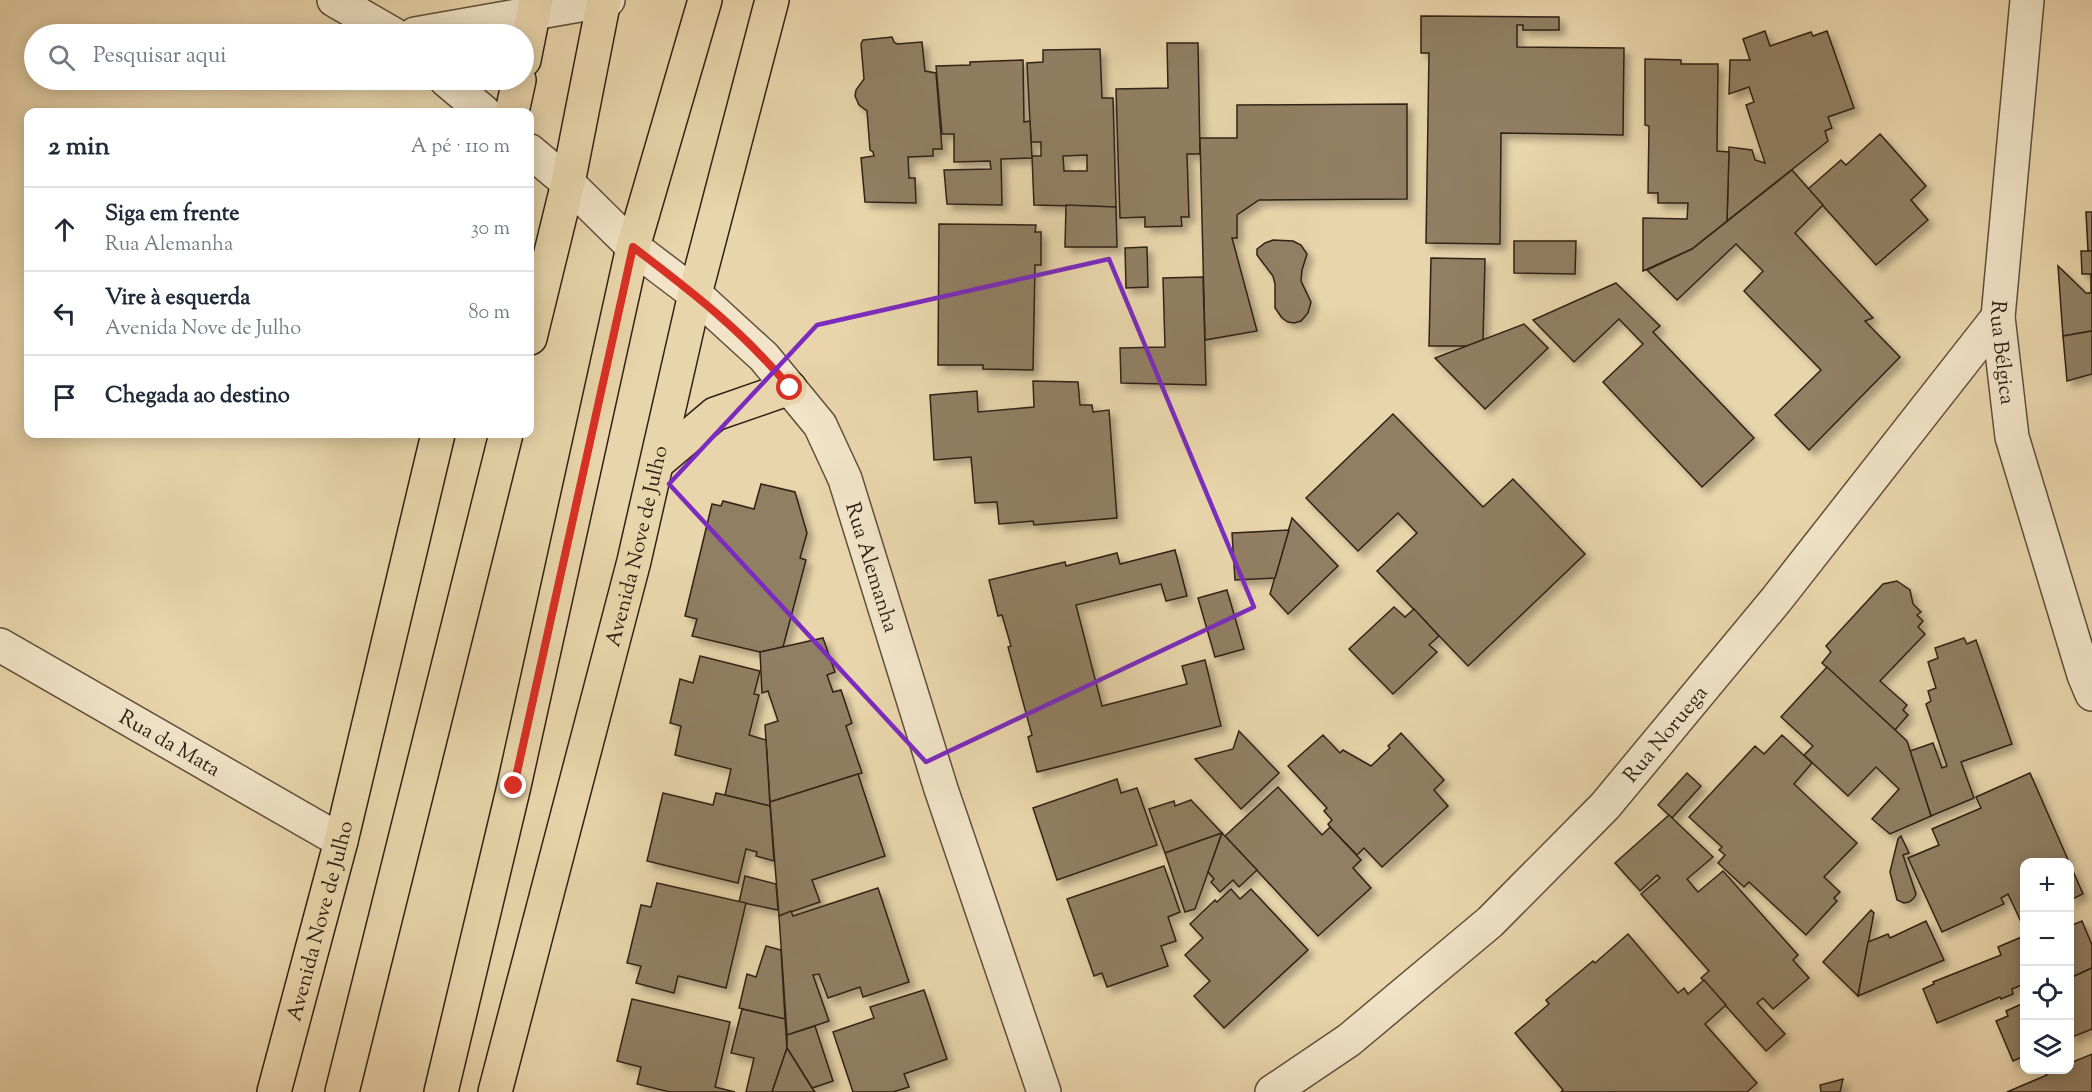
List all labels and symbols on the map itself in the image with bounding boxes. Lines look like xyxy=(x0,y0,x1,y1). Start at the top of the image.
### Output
street label: Rua Bélgica xyxy=(1981,299,2021,407)
route start xyxy=(776,374,802,400)
street label: Avenida Nove de Julho xyxy=(599,443,677,650)
street label: Rua Alemanha xyxy=(836,499,905,637)
street label: Rua Noruega xyxy=(1617,680,1716,790)
street label: Rua da Mata xyxy=(113,703,225,786)
route end xyxy=(500,772,526,798)
street label: Avenida Nove de Julho xyxy=(281,818,362,1025)

